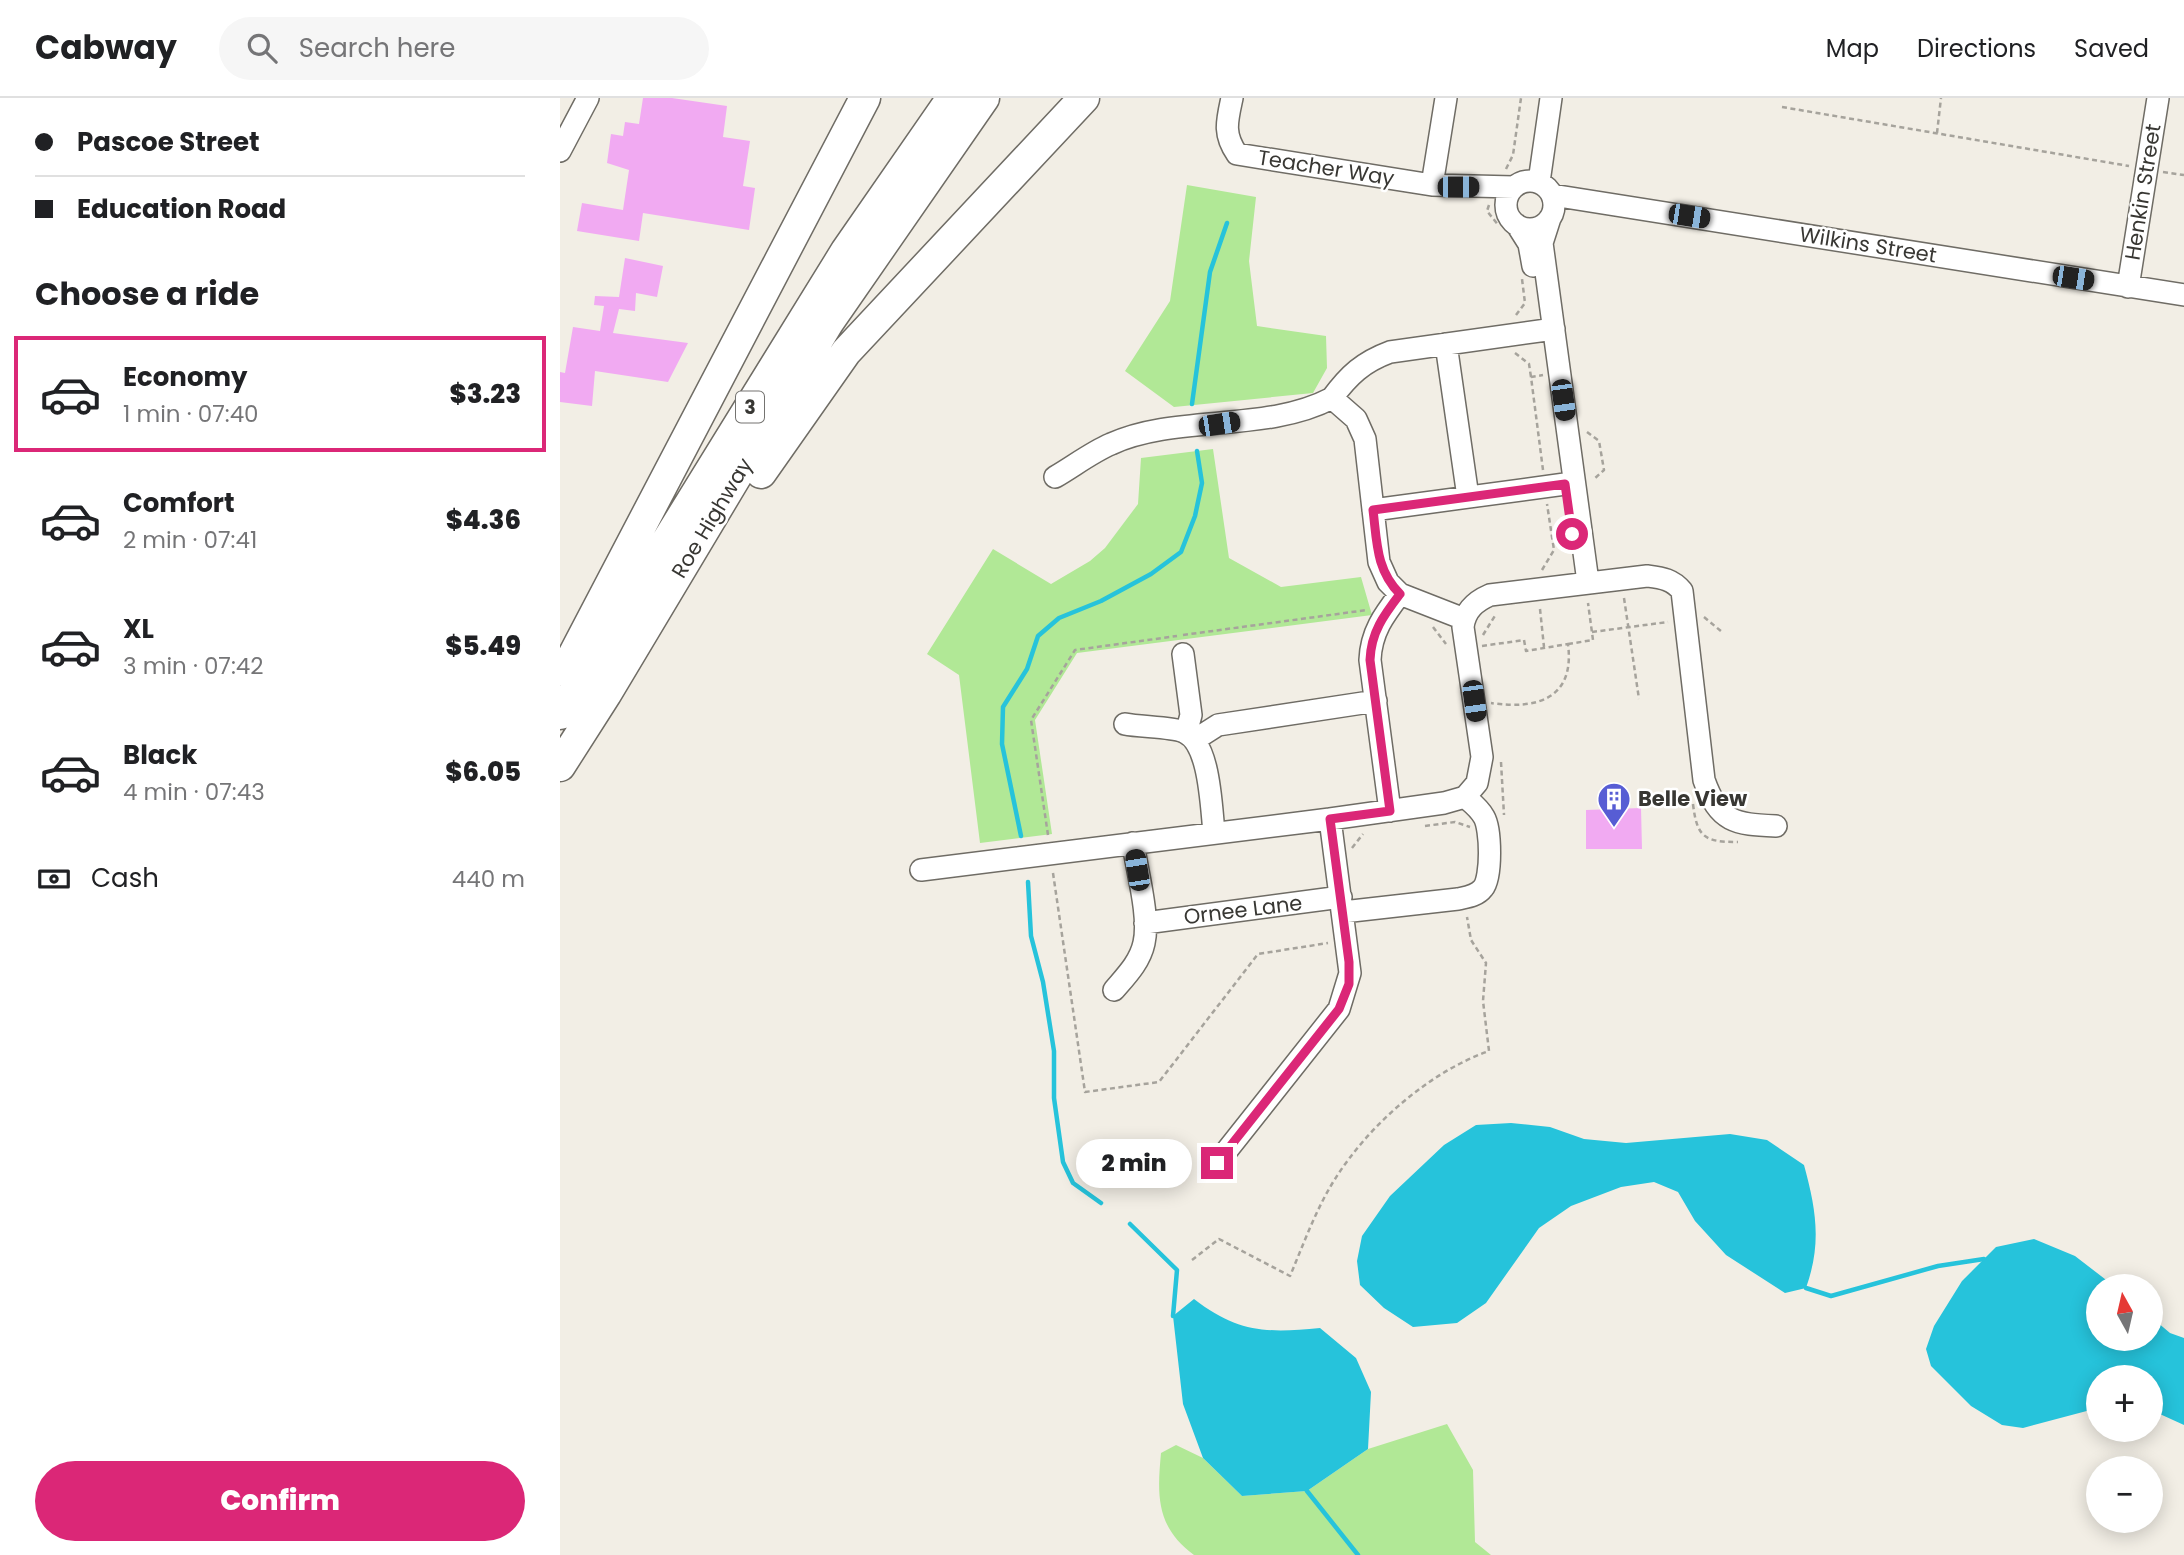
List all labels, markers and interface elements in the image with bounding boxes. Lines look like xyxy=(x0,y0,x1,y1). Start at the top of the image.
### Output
search box xyxy=(219,17,709,80)
text: Cabway xyxy=(35,24,177,71)
icon: search xyxy=(243,29,281,67)
text: Search here xyxy=(299,30,455,66)
text: Map xyxy=(1826,32,1879,65)
text: Directions xyxy=(1917,32,2036,65)
text: Saved xyxy=(2074,32,2149,65)
street label: Henkin Street xyxy=(2117,122,2168,262)
text: Pascoe Street xyxy=(77,124,259,160)
street label: Teacher Way xyxy=(1256,142,1397,193)
car xyxy=(1438,177,1480,198)
text: Education Road xyxy=(77,191,286,227)
car xyxy=(1667,202,1712,230)
street label: Wilkins Street xyxy=(1798,219,1939,270)
car xyxy=(2051,264,2096,292)
text: Choose a ride xyxy=(35,271,259,316)
text: Economy xyxy=(123,359,247,395)
icon: car xyxy=(39,363,102,426)
text: $3.23 xyxy=(449,376,521,412)
car xyxy=(1550,378,1577,422)
road number: 3 xyxy=(736,392,764,422)
text: 1 min · 07:40 xyxy=(123,398,259,430)
car xyxy=(1197,410,1242,438)
street label: Roe Highway xyxy=(664,452,759,583)
text: Comfort xyxy=(123,485,235,521)
icon: car xyxy=(39,489,102,552)
text: $4.36 xyxy=(446,502,521,538)
route start xyxy=(1556,518,1588,550)
text: 2 min · 07:41 xyxy=(123,524,257,556)
text: XL xyxy=(123,611,154,647)
icon: car xyxy=(39,615,102,678)
text: $5.49 xyxy=(445,628,521,664)
text: 3 min · 07:42 xyxy=(123,650,264,682)
car xyxy=(1461,679,1488,723)
text: Black xyxy=(123,737,197,773)
icon: car xyxy=(39,741,102,804)
text: $6.05 xyxy=(445,754,521,790)
text: 4 min · 07:43 xyxy=(123,776,265,808)
building icon: Belle View xyxy=(1595,780,1633,829)
place label: Belle View xyxy=(1638,784,1748,813)
car xyxy=(1124,848,1151,892)
icon: cash xyxy=(35,860,73,898)
text: Cash xyxy=(91,860,159,896)
text: 440 m xyxy=(452,863,525,895)
street label: Ornee Lane xyxy=(1182,888,1304,931)
callout: 2 min xyxy=(1077,1138,1192,1188)
text: 2 min xyxy=(1102,1147,1166,1179)
route end xyxy=(1201,1147,1233,1179)
north arrow xyxy=(2086,1274,2163,1351)
map controls xyxy=(2086,1274,2163,1533)
button: + xyxy=(2086,1365,2163,1442)
button: − xyxy=(2086,1456,2163,1533)
button: Confirm xyxy=(35,1461,525,1541)

